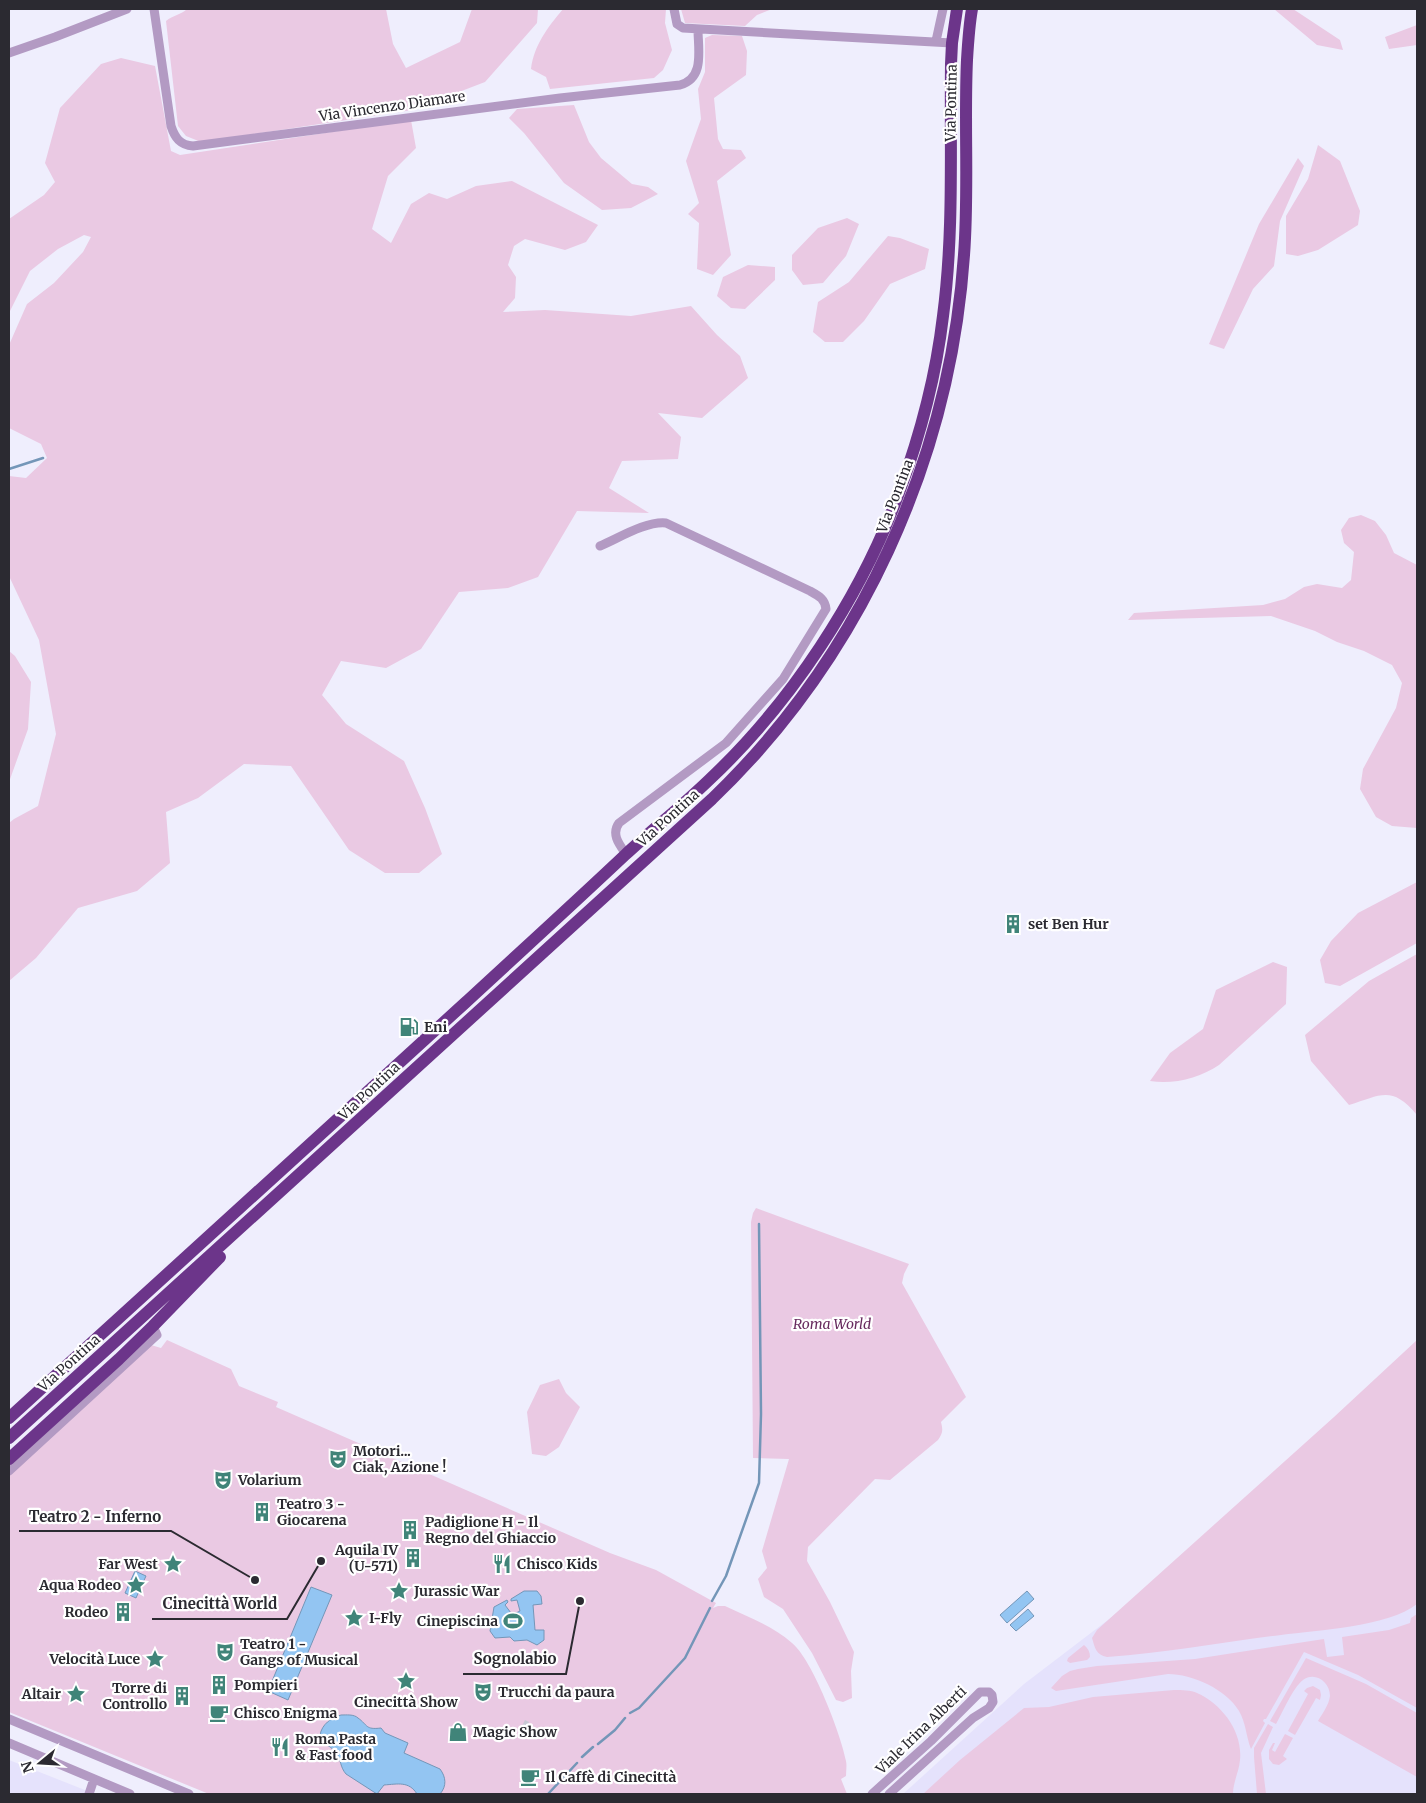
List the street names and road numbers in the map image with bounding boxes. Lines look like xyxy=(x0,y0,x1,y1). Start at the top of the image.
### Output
street label: Via Pontina xyxy=(941,64,961,143)
street label: Via Vincenzo Diamare xyxy=(317,87,466,125)
street label: Via Pontina xyxy=(872,456,917,536)
street label: Via Pontina xyxy=(632,785,703,851)
street label: Via Pontina xyxy=(334,1058,404,1125)
street label: Via Pontina xyxy=(33,1330,104,1396)
street label: Viale Irina Alberti xyxy=(871,1682,970,1779)

